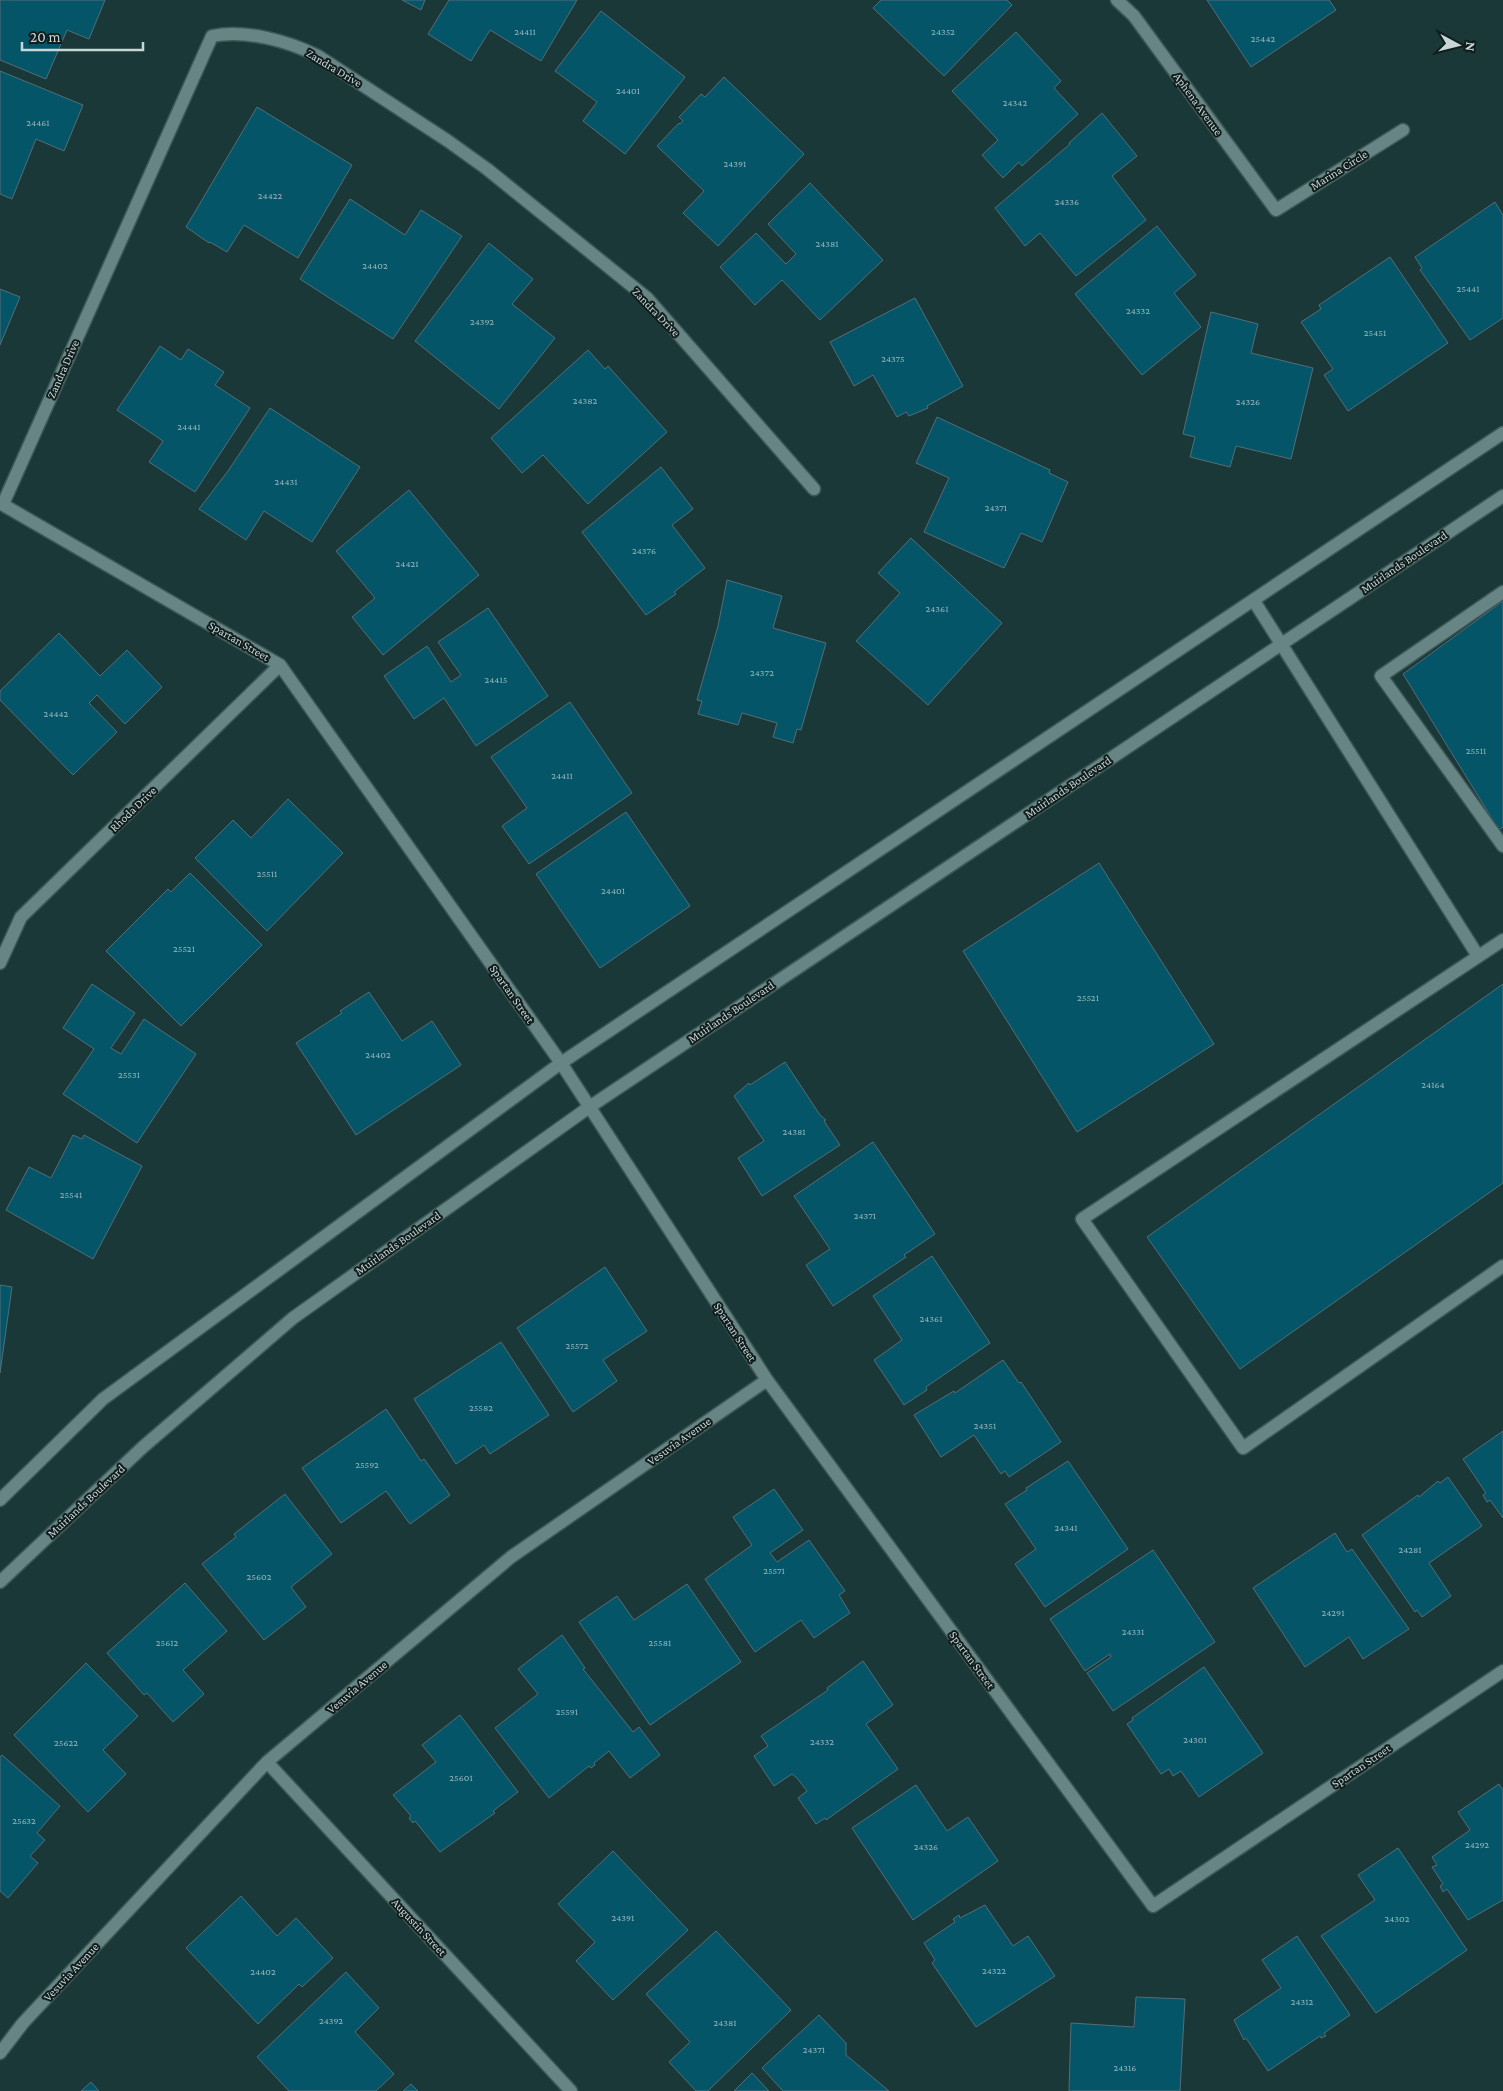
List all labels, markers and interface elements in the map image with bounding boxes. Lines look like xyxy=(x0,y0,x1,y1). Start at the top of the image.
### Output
scale bar xyxy=(22,20,144,52)
north arrow xyxy=(1433,20,1483,70)
house number: 24411 xyxy=(514,26,536,37)
house number: 24352 xyxy=(931,26,955,37)
text: 20 m xyxy=(30,29,61,45)
house number: 25442 xyxy=(1251,33,1275,44)
text: N xyxy=(1462,41,1479,53)
street label: Zandra Drive xyxy=(304,46,364,90)
street label: Aphena Avenue xyxy=(1170,70,1226,138)
house number: 24401 xyxy=(616,85,640,96)
house number: 24342 xyxy=(1003,97,1027,108)
house number: 24461 xyxy=(26,117,50,128)
street label: Marina Circle xyxy=(1308,147,1370,193)
house number: 24391 xyxy=(724,158,746,169)
house number: 24422 xyxy=(258,190,282,201)
house number: 24336 xyxy=(1055,196,1079,207)
house number: 24381 xyxy=(815,238,839,249)
house number: 24402 xyxy=(362,260,388,271)
house number: 25441 xyxy=(1456,283,1480,294)
street label: Zandra Drive xyxy=(629,285,683,339)
house number: 24332 xyxy=(1126,305,1150,316)
house number: 24392 xyxy=(470,316,494,327)
house number: 25451 xyxy=(1364,327,1386,338)
street label: Zandra Drive xyxy=(44,338,82,400)
house number: 24375 xyxy=(881,353,905,364)
house number: 24382 xyxy=(573,395,598,406)
house number: 24326 xyxy=(1236,396,1260,407)
house number: 24441 xyxy=(177,421,201,432)
house number: 24431 xyxy=(275,476,297,487)
house number: 24371 xyxy=(985,502,1007,513)
street label: Muirlands Boulevard xyxy=(1358,528,1450,596)
house number: 24376 xyxy=(632,545,656,556)
house number: 24421 xyxy=(396,558,418,569)
house number: 24361 xyxy=(926,603,948,614)
street label: Spartan Street xyxy=(206,618,273,665)
house number: 24372 xyxy=(750,667,774,678)
house number: 24415 xyxy=(484,674,508,685)
house number: 24442 xyxy=(44,708,69,719)
house number: 25511 xyxy=(1466,745,1486,756)
street label: Muirlands Boulevard xyxy=(1022,753,1114,821)
house number: 24411 xyxy=(551,770,573,781)
street label: Rhoda Drive xyxy=(107,783,159,835)
house number: 25511 xyxy=(257,868,277,879)
house number: 24401 xyxy=(601,885,625,896)
house number: 25521 xyxy=(173,943,195,954)
street label: Spartan Street xyxy=(487,962,538,1027)
street label: Muirlands Boulevard xyxy=(685,978,777,1046)
house number: 25521 xyxy=(1077,992,1099,1003)
house number: 24402 xyxy=(365,1049,391,1060)
house number: 25531 xyxy=(118,1069,140,1080)
house number: 24164 xyxy=(1421,1079,1445,1090)
house number: 24381 xyxy=(782,1126,806,1137)
house number: 25541 xyxy=(60,1189,82,1200)
street label: Muirlands Boulevard xyxy=(353,1208,444,1278)
house number: 24371 xyxy=(854,1210,876,1221)
street label: Spartan Street xyxy=(711,1300,760,1365)
house number: 24361 xyxy=(920,1313,942,1324)
house number: 25572 xyxy=(565,1340,589,1351)
house number: 25582 xyxy=(469,1402,493,1413)
street label: Vesuvia Avenue xyxy=(644,1414,714,1468)
house number: 24351 xyxy=(974,1420,996,1431)
house number: 25592 xyxy=(355,1459,379,1470)
street label: Muirlands Boulevard xyxy=(44,1461,128,1540)
house number: 24341 xyxy=(1055,1522,1077,1533)
house number: 24281 xyxy=(1398,1544,1422,1555)
house number: 25571 xyxy=(763,1565,785,1576)
house number: 25602 xyxy=(247,1571,272,1582)
house number: 24291 xyxy=(1322,1607,1344,1618)
house number: 24331 xyxy=(1122,1626,1144,1637)
street label: Spartan Street xyxy=(946,1628,998,1692)
house number: 25612 xyxy=(156,1637,179,1648)
house number: 25581 xyxy=(649,1637,671,1648)
street label: Vesuvia Avenue xyxy=(324,1658,390,1716)
house number: 25591 xyxy=(556,1706,578,1717)
house number: 24301 xyxy=(1183,1734,1207,1745)
house number: 24332 xyxy=(810,1736,834,1747)
house number: 25622 xyxy=(54,1737,78,1748)
street label: Spartan Street xyxy=(1329,1741,1394,1791)
house number: 25601 xyxy=(449,1772,473,1783)
house number: 25632 xyxy=(12,1815,36,1826)
house number: 24292 xyxy=(1465,1839,1489,1850)
house number: 24326 xyxy=(914,1841,938,1852)
street label: Augustin Street xyxy=(389,1895,450,1960)
house number: 24391 xyxy=(612,1912,634,1923)
house number: 24302 xyxy=(1385,1913,1410,1924)
street label: Vesuvia Avenue xyxy=(40,1940,102,2004)
house number: 24322 xyxy=(982,1965,1006,1976)
house number: 24402 xyxy=(250,1966,276,1977)
house number: 24312 xyxy=(1291,1996,1314,2007)
house number: 24392 xyxy=(319,2015,343,2026)
house number: 24381 xyxy=(713,2017,737,2028)
house number: 24371 xyxy=(803,2044,825,2055)
house number: 24316 xyxy=(1114,2062,1136,2073)

